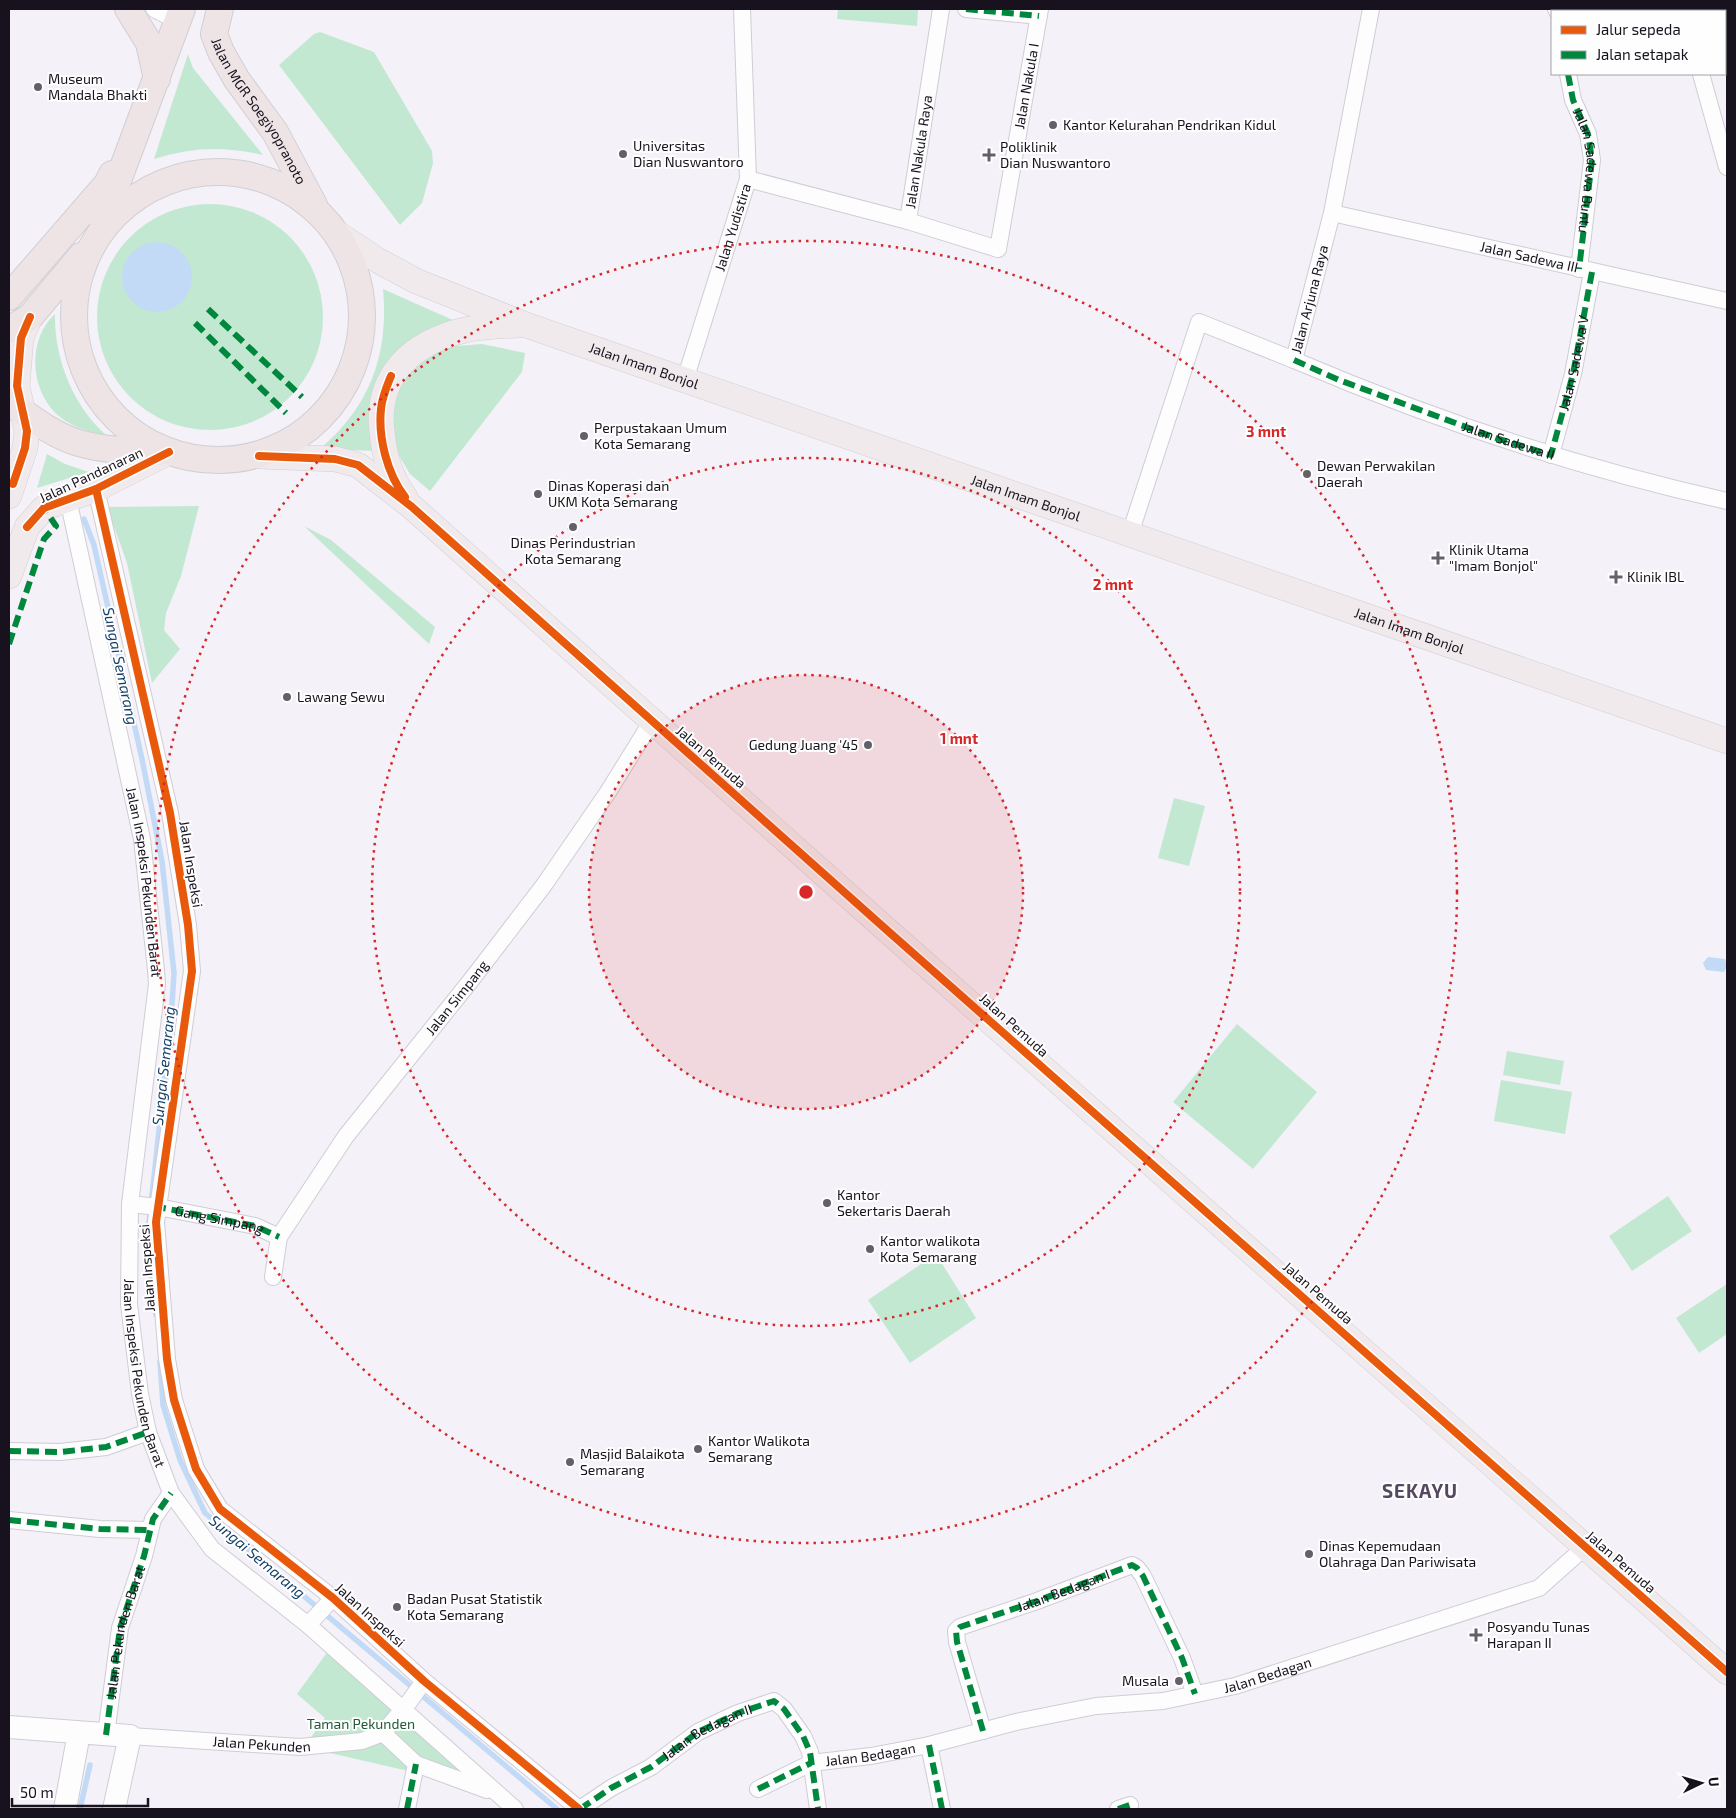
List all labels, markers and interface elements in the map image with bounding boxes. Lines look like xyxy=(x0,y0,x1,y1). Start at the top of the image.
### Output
legend xyxy=(1551,10,1726,75)
text: Jalur sepeda xyxy=(1596,20,1681,38)
street label: Jalan MGR Soegiyopranoto xyxy=(208,35,310,187)
street label: Jalan Nakula I xyxy=(1010,42,1042,130)
text: Jalan setapak xyxy=(1596,45,1689,63)
place label: Museum Mandala Bhakti xyxy=(48,70,147,103)
marker: Museum Mandala Bhakti xyxy=(32,81,44,93)
street label: Jalan Nakula Raya xyxy=(901,94,935,210)
street label: Jalan Sadewa Buntu xyxy=(1570,105,1601,234)
place label: Kantor Kelurahan Pendrikan Kidul xyxy=(1063,116,1277,133)
marker: Kantor Kelurahan Pendrikan Kidul xyxy=(1047,119,1059,131)
place label: Universitas Dian Nuswantoro xyxy=(633,137,744,170)
place label: Poliklinik Dian Nuswantoro xyxy=(1000,138,1111,171)
marker: Universitas Dian Nuswantoro xyxy=(617,148,629,160)
marker: Poliklinik Dian Nuswantoro xyxy=(982,148,996,162)
street label: Jalan Yudistira xyxy=(711,181,754,273)
street label: Jalan Sadewa III xyxy=(1479,237,1580,276)
street label: Jalan Arjuna Raya xyxy=(1287,243,1331,355)
street label: Jalan Sadewa V xyxy=(1554,313,1592,412)
street label: Jalan Imam Bonjol xyxy=(587,339,702,392)
street label: Jalan Sadewa II xyxy=(1460,417,1557,463)
place label: Perpustakaan Umum Kota Semarang xyxy=(594,419,727,452)
text: 3 mnt xyxy=(1246,422,1286,440)
marker: Perpustakaan Umum Kota Semarang xyxy=(578,430,590,442)
street label: Jalan Pandanaran xyxy=(36,443,145,506)
place label: Dewan Perwakilan Daerah xyxy=(1317,457,1435,490)
marker: Dewan Perwakilan Daerah xyxy=(1301,468,1313,480)
street label: Jalan Imam Bonjol xyxy=(969,471,1084,525)
place label: Dinas Koperasi dan UKM Kota Semarang xyxy=(548,477,678,510)
marker: Dinas Koperasi dan UKM Kota Semarang xyxy=(532,488,544,500)
marker: Dinas Perindustrian Kota Semarang xyxy=(567,521,579,533)
place label: Dinas Perindustrian Kota Semarang xyxy=(510,534,636,567)
place label: Klinik Utama "Imam Bonjol" xyxy=(1449,541,1538,574)
marker: Klinik Utama "Imam Bonjol" xyxy=(1431,551,1445,565)
place label: Klinik IBL xyxy=(1627,568,1684,585)
marker: Klinik IBL xyxy=(1609,570,1623,584)
text: 2 mnt xyxy=(1093,575,1133,593)
street label: Jalan Imam Bonjol xyxy=(1352,604,1467,658)
water label: Sungai Semarang xyxy=(100,605,142,726)
place label: Lawang Sewu xyxy=(297,688,385,705)
marker: Lawang Sewu xyxy=(281,691,293,703)
street label: Jalan Pemuda xyxy=(673,722,750,792)
text: 1 mnt xyxy=(940,729,978,747)
place label: Gedung Juang '45 xyxy=(749,736,858,753)
marker: Gedung Juang '45 xyxy=(862,739,874,751)
street label: Jalan Inspeksi Pekunden Barat xyxy=(123,785,165,978)
street label: Jalan Inspeksi xyxy=(176,819,207,909)
centre of rings xyxy=(797,883,815,901)
street label: Jalan Simpang xyxy=(422,956,492,1038)
street label: Jalan Pemuda xyxy=(976,989,1052,1060)
water label: Sungai Semarang xyxy=(148,1005,178,1126)
place label: Kantor Sekertaris Daerah xyxy=(837,1186,951,1219)
marker: Kantor Sekertaris Daerah xyxy=(821,1197,833,1209)
street label: Gang Simpang xyxy=(174,1202,268,1237)
street label: Jalan Inspeksi xyxy=(135,1224,158,1312)
place label: Kantor walikota Kota Semarang xyxy=(880,1232,980,1265)
marker: Kantor walikota Kota Semarang xyxy=(864,1243,876,1255)
street label: Jalan Pemuda xyxy=(1280,1258,1357,1328)
street label: Jalan Inspeksi Pekunden Barat xyxy=(121,1279,169,1469)
place label: Kantor Walikota Semarang xyxy=(708,1432,810,1465)
marker: Kantor Walikota Semarang xyxy=(692,1443,704,1455)
place label: Masjid Balaikota Semarang xyxy=(580,1445,685,1478)
marker: Masjid Balaikota Semarang xyxy=(564,1456,576,1468)
district label: SEKAYU xyxy=(1382,1479,1458,1502)
water label: Sungai Semarang xyxy=(206,1511,309,1602)
street label: Jalan Pemuda xyxy=(1583,1527,1660,1597)
place label: Dinas Kepemudaan Olahraga Dan Pariwisata xyxy=(1319,1537,1476,1570)
marker: Dinas Kepemudaan Olahraga Dan Pariwisata xyxy=(1303,1548,1315,1560)
street label: Jalan Pekunden Barat xyxy=(102,1563,148,1700)
street label: Jalan Bedagan I xyxy=(1015,1565,1112,1615)
street label: Jalan Inspeksi xyxy=(332,1579,409,1650)
place label: Badan Pusat Statistik Kota Semarang xyxy=(407,1590,542,1623)
marker: Badan Pusat Statistik Kota Semarang xyxy=(391,1601,403,1613)
place label: Posyandu Tunas Harapan II xyxy=(1487,1618,1590,1651)
marker: Posyandu Tunas Harapan II xyxy=(1469,1628,1483,1642)
street label: Jalan Bedagan xyxy=(1222,1653,1313,1696)
place label: Musala xyxy=(1122,1672,1169,1689)
marker: Musala xyxy=(1173,1675,1185,1687)
street label: Jalan Bedagan II xyxy=(658,1700,754,1764)
park label: Taman Pekunden xyxy=(307,1715,415,1732)
street label: Jalan Pekunden xyxy=(212,1732,311,1755)
street label: Jalan Bedagan xyxy=(824,1739,917,1769)
north arrow xyxy=(1676,1758,1726,1808)
scale bar xyxy=(12,1776,149,1808)
text: U xyxy=(1706,1776,1723,1787)
text: 50 m xyxy=(20,1783,54,1801)

